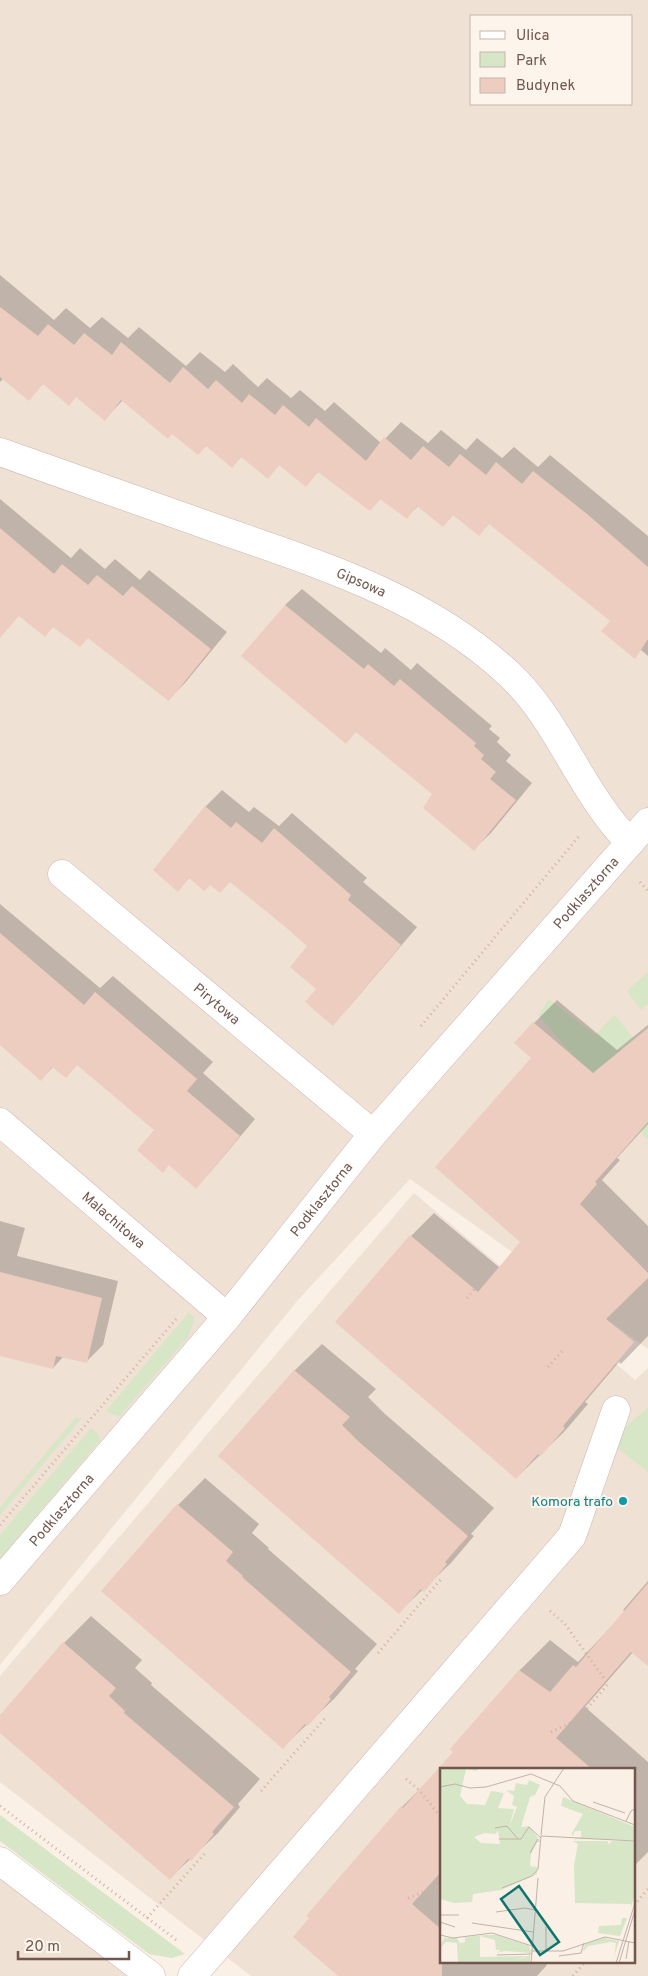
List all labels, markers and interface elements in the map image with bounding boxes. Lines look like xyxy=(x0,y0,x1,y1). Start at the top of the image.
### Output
legend xyxy=(470,15,633,105)
text: Ulica xyxy=(516,27,549,46)
text: Park xyxy=(516,52,547,71)
text: Budynek xyxy=(516,77,575,96)
street label: Gipsowa xyxy=(333,565,388,602)
street label: Podklasztorna xyxy=(551,854,623,933)
street label: Pirytowa xyxy=(189,980,243,1029)
street label: Podklasztorna xyxy=(287,1159,357,1241)
street label: Malachitowa xyxy=(78,1189,148,1253)
street label: Podklasztorna xyxy=(27,1471,98,1551)
place label: Komora trafo xyxy=(531,1494,613,1511)
marker: Komora trafo xyxy=(617,1495,629,1507)
inset map xyxy=(440,1768,636,1964)
scale bar xyxy=(18,1928,129,1960)
text: 20 m xyxy=(25,1938,60,1957)

